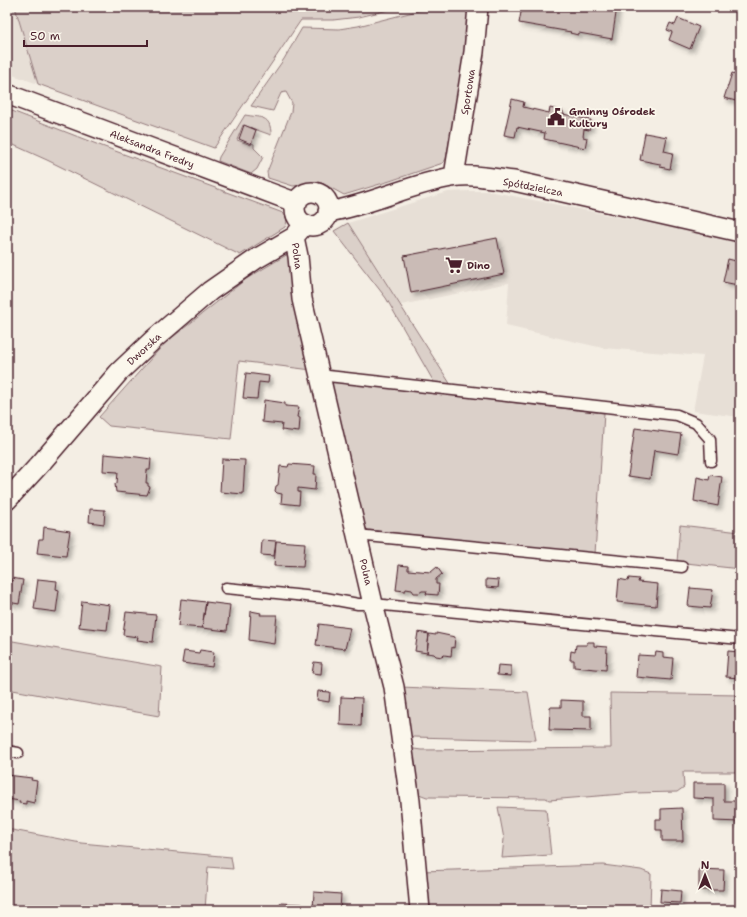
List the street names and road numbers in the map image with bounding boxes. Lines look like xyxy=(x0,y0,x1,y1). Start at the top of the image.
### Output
street label: Sportowa xyxy=(458,67,478,116)
street label: Aleksandra Fredry xyxy=(108,127,196,171)
street label: Spółdzielcza xyxy=(502,175,565,199)
street label: Polna xyxy=(289,242,305,271)
street label: Dworska xyxy=(124,329,164,368)
street label: Polna xyxy=(357,557,376,587)

